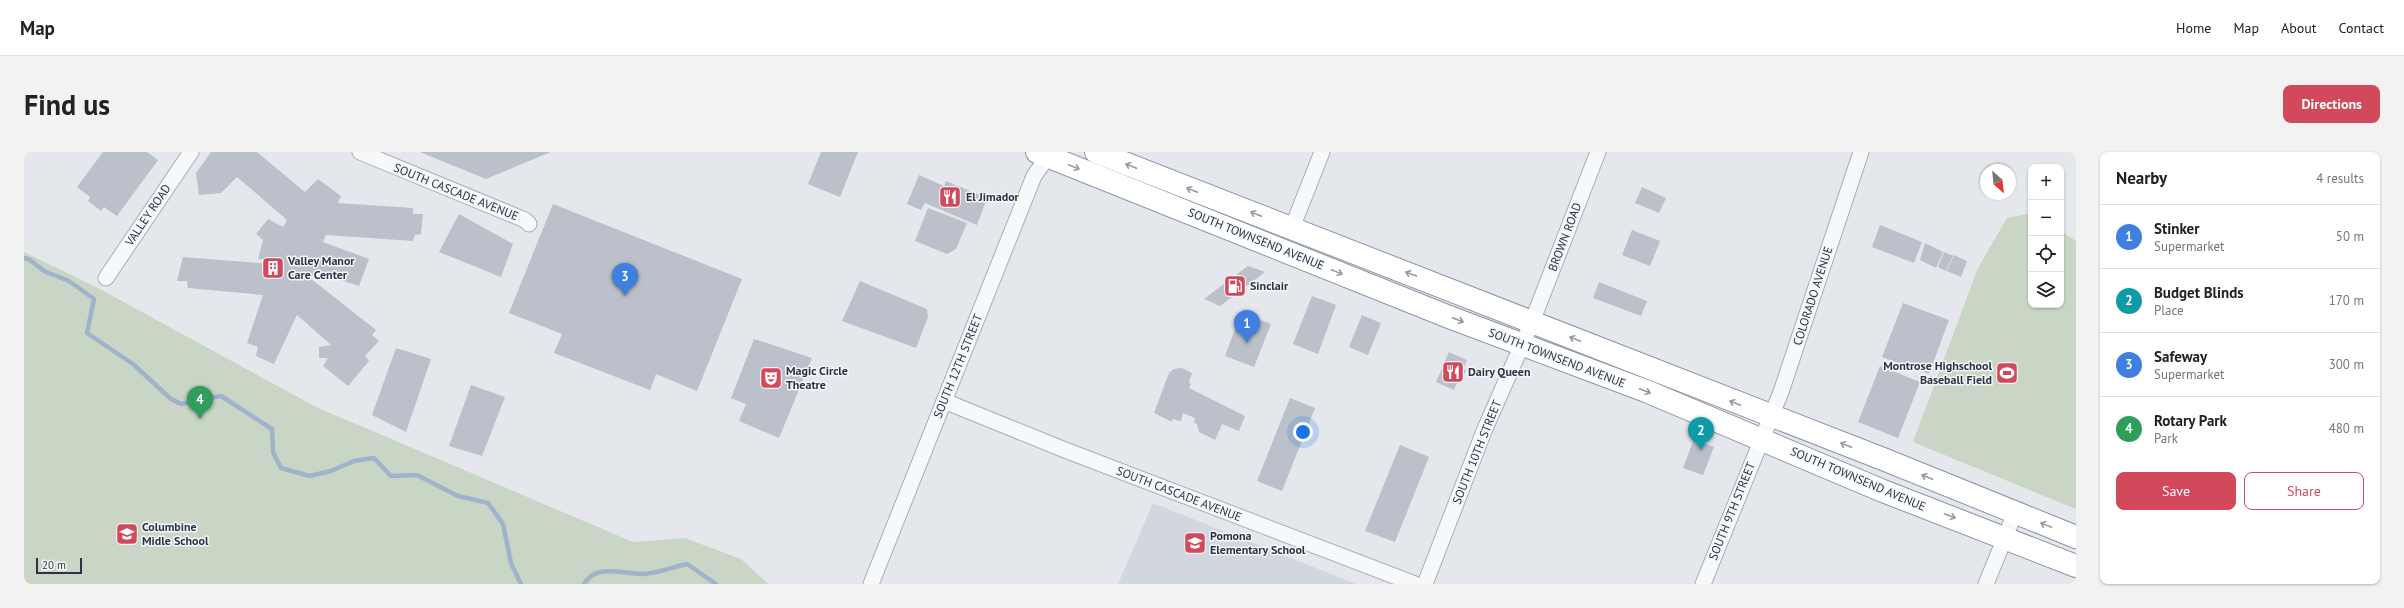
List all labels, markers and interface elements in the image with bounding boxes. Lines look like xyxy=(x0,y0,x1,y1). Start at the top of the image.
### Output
text: Map xyxy=(20,16,55,40)
text: Home xyxy=(2176,19,2211,37)
text: Map xyxy=(2233,19,2259,37)
text: About xyxy=(2281,19,2317,37)
text: Contact xyxy=(2339,19,2384,37)
button: Directions xyxy=(2283,85,2380,123)
text: Find us xyxy=(24,86,110,123)
street label: SOUTH CASCADE AVENUE xyxy=(392,160,521,223)
one-way arrow xyxy=(1125,161,1137,169)
one-way arrow xyxy=(1067,163,1079,171)
north arrow xyxy=(1980,164,2016,200)
map controls xyxy=(2028,164,2064,308)
button: + xyxy=(2028,164,2064,200)
text: Nearby xyxy=(2116,167,2167,189)
text: 4 results xyxy=(2316,170,2364,187)
street label: VALLEY ROAD xyxy=(121,181,174,249)
restaurant icon: El Jimador xyxy=(937,184,963,210)
one-way arrow xyxy=(1187,185,1199,193)
place label: El Jimador xyxy=(966,189,1020,204)
street label: BROWN ROAD xyxy=(1545,200,1585,273)
button: − xyxy=(2028,200,2064,236)
street label: SOUTH TOWNSEND AVENUE xyxy=(1186,204,1327,273)
one-way arrow xyxy=(1251,210,1263,218)
text: Stinker xyxy=(2154,219,2199,238)
text: 1 xyxy=(2125,228,2133,245)
text: 50 m xyxy=(2336,228,2364,245)
button: locate xyxy=(2028,236,2064,272)
text: Supermarket xyxy=(2154,238,2224,255)
street label: COLORADO AVENUE xyxy=(1789,244,1836,347)
place label: Valley Manor Care Center xyxy=(287,253,355,282)
building icon: Valley Manor Care Center xyxy=(260,255,286,281)
pin: 3 xyxy=(612,263,638,296)
one-way arrow xyxy=(1331,269,1343,276)
one-way arrow xyxy=(1405,270,1417,278)
button: layers xyxy=(2028,272,2064,308)
fuel station icon: Sinclair xyxy=(1222,273,1248,299)
place label: Sinclair xyxy=(1250,278,1289,293)
text: Budget Blinds xyxy=(2154,283,2244,302)
text: 2 xyxy=(2125,292,2133,309)
text: 170 m xyxy=(2329,292,2364,309)
text: Place xyxy=(2154,302,2184,319)
pin: 1 xyxy=(1234,310,1260,343)
street label: SOUTH 12TH STREET xyxy=(930,311,985,420)
one-way arrow xyxy=(1452,317,1464,324)
street label: SOUTH TOWNSEND AVENUE xyxy=(1487,324,1628,391)
one-way arrow xyxy=(1569,335,1581,343)
text: Safeway xyxy=(2154,347,2207,366)
text: 3 xyxy=(2125,356,2133,373)
text: 300 m xyxy=(2329,356,2364,373)
place label: Montrose Highschool Baseball Field xyxy=(1883,358,1992,387)
restaurant icon: Dairy Queen xyxy=(1440,359,1466,385)
sports icon: Montrose Highschool Baseball Field xyxy=(1994,360,2020,386)
place label: Magic Circle Theatre xyxy=(786,363,848,392)
place label: Dairy Queen xyxy=(1468,364,1531,379)
theatre icon: Magic Circle Theatre xyxy=(758,365,784,391)
text: Supermarket xyxy=(2154,366,2224,383)
pin: 4 xyxy=(187,386,213,419)
one-way arrow xyxy=(1639,387,1651,395)
street label: SOUTH 10TH STREET xyxy=(1449,397,1504,506)
one-way arrow xyxy=(1730,398,1742,406)
text: Rotary Park xyxy=(2154,411,2227,430)
pin: 2 xyxy=(1688,417,1714,450)
text: 4 xyxy=(2125,420,2133,437)
text: 480 m xyxy=(2329,420,2364,437)
your location xyxy=(1293,422,1313,442)
text: Park xyxy=(2154,430,2178,447)
one-way arrow xyxy=(1841,441,1853,449)
street label: SOUTH TOWNSEND AVENUE xyxy=(1788,443,1928,514)
street label: SOUTH 9TH STREET xyxy=(1705,459,1758,562)
street label: SOUTH CASCADE AVENUE xyxy=(1114,463,1244,524)
button: Save xyxy=(2116,472,2236,510)
button: Share xyxy=(2244,472,2364,510)
one-way arrow xyxy=(1922,473,1934,480)
one-way arrow xyxy=(1943,513,1955,521)
place label: Columbine Midle School xyxy=(142,519,209,548)
one-way arrow xyxy=(2040,520,2052,528)
school or university icon: Columbine Midle School xyxy=(114,521,140,547)
place label: Pomona Elementary School xyxy=(1210,528,1306,557)
school or university icon: Pomona Elementary School xyxy=(1182,530,1208,556)
scale bar xyxy=(36,556,82,575)
text: 20 m xyxy=(42,558,66,572)

